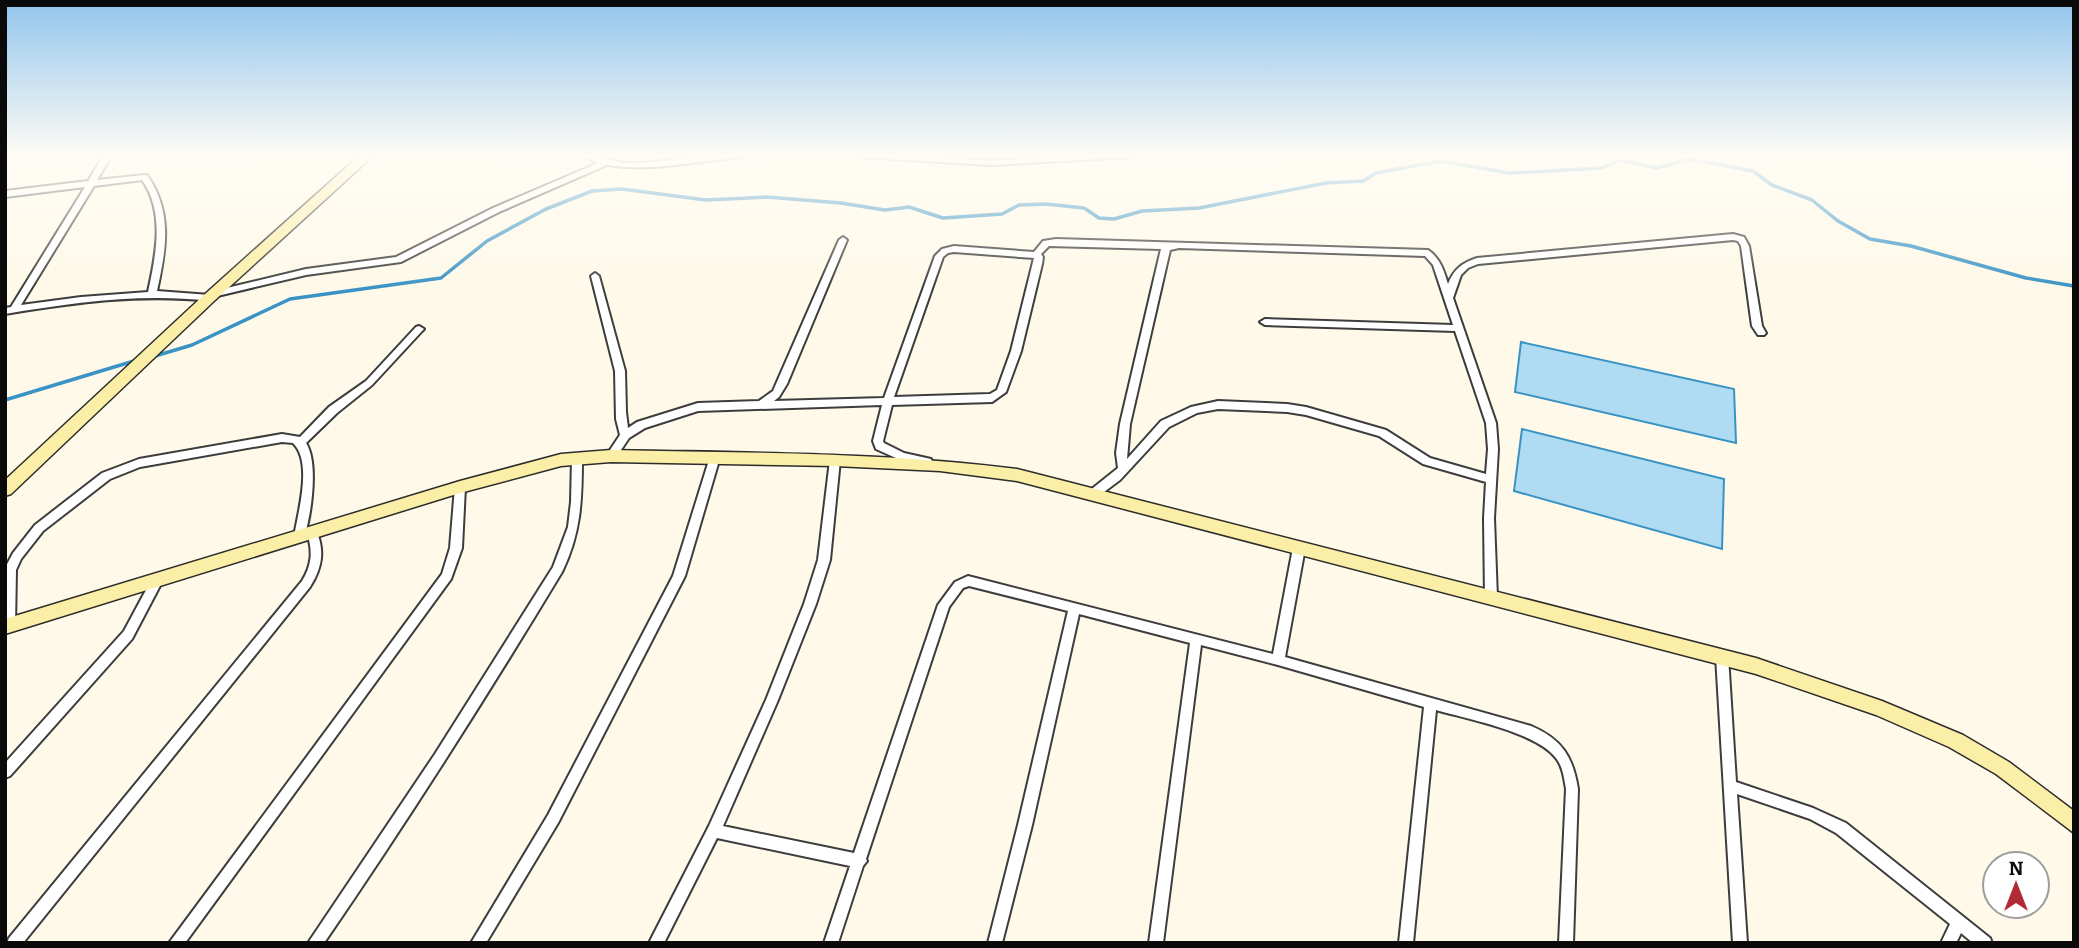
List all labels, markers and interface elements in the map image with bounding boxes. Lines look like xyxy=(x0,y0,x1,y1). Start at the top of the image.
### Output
north arrow xyxy=(1981,850,2051,920)
text: N xyxy=(2009,857,2024,880)

